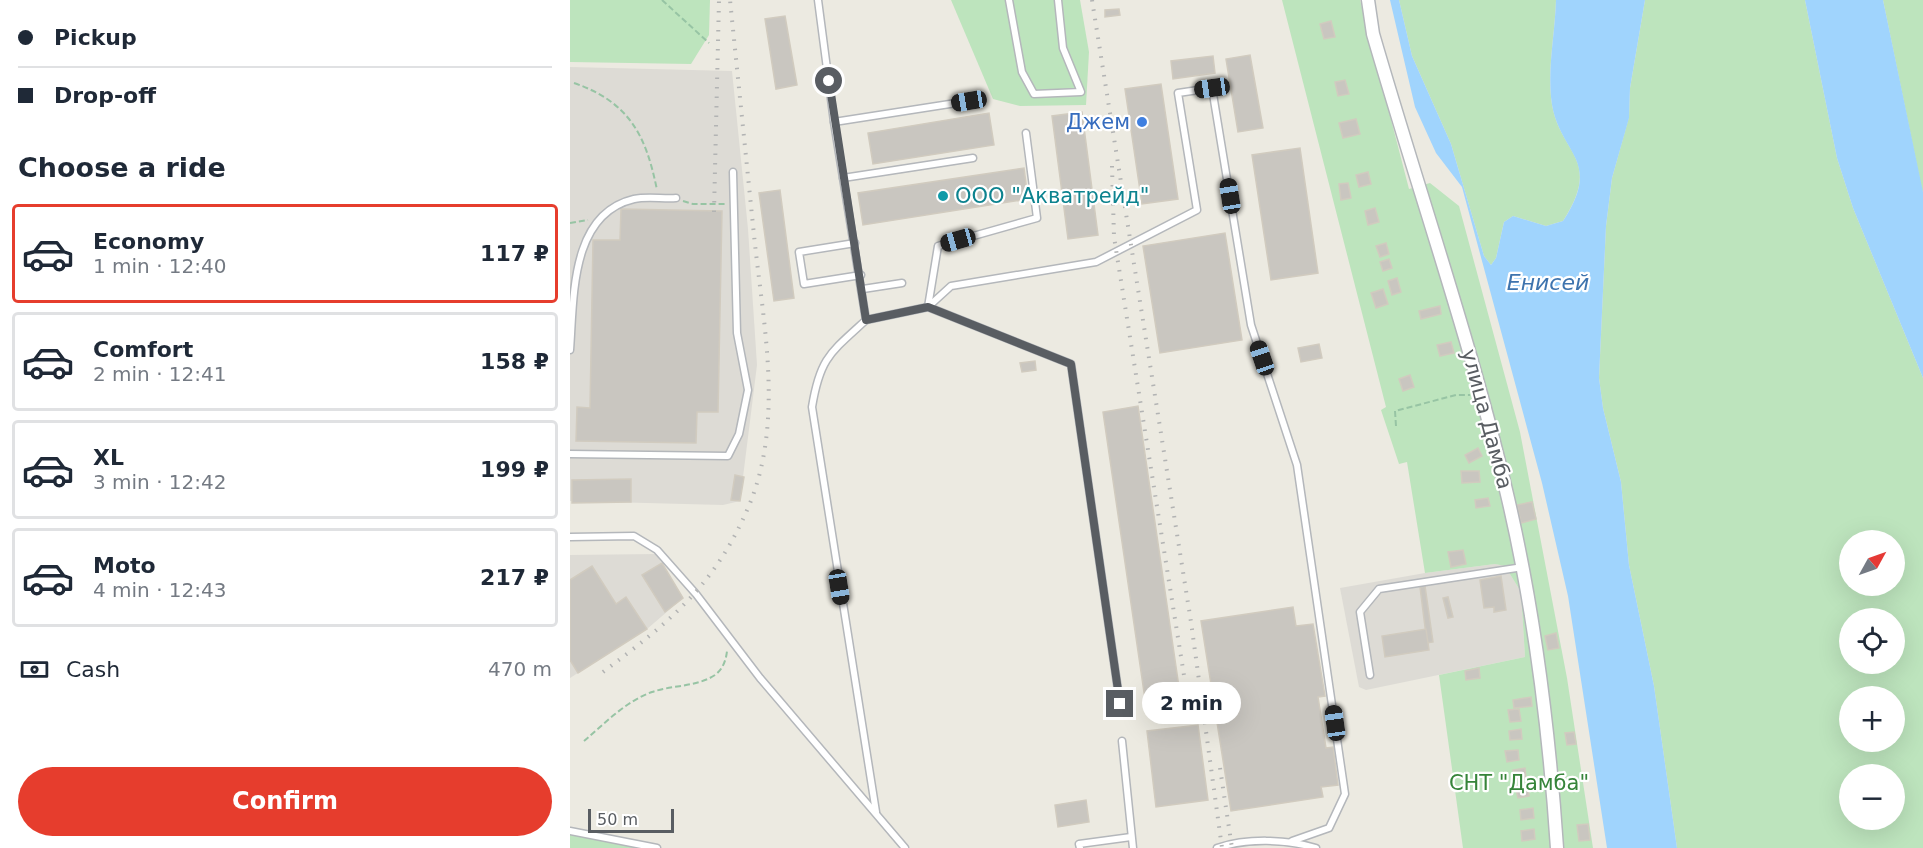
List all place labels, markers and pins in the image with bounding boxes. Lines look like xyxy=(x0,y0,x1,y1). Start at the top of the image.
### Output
place label: Джем xyxy=(1066,110,1130,134)
marker: Джем xyxy=(1135,115,1149,129)
place label: ООО "Акватрейд" xyxy=(955,184,1150,208)
marker: ООО "Акватрейд" xyxy=(936,189,950,203)

